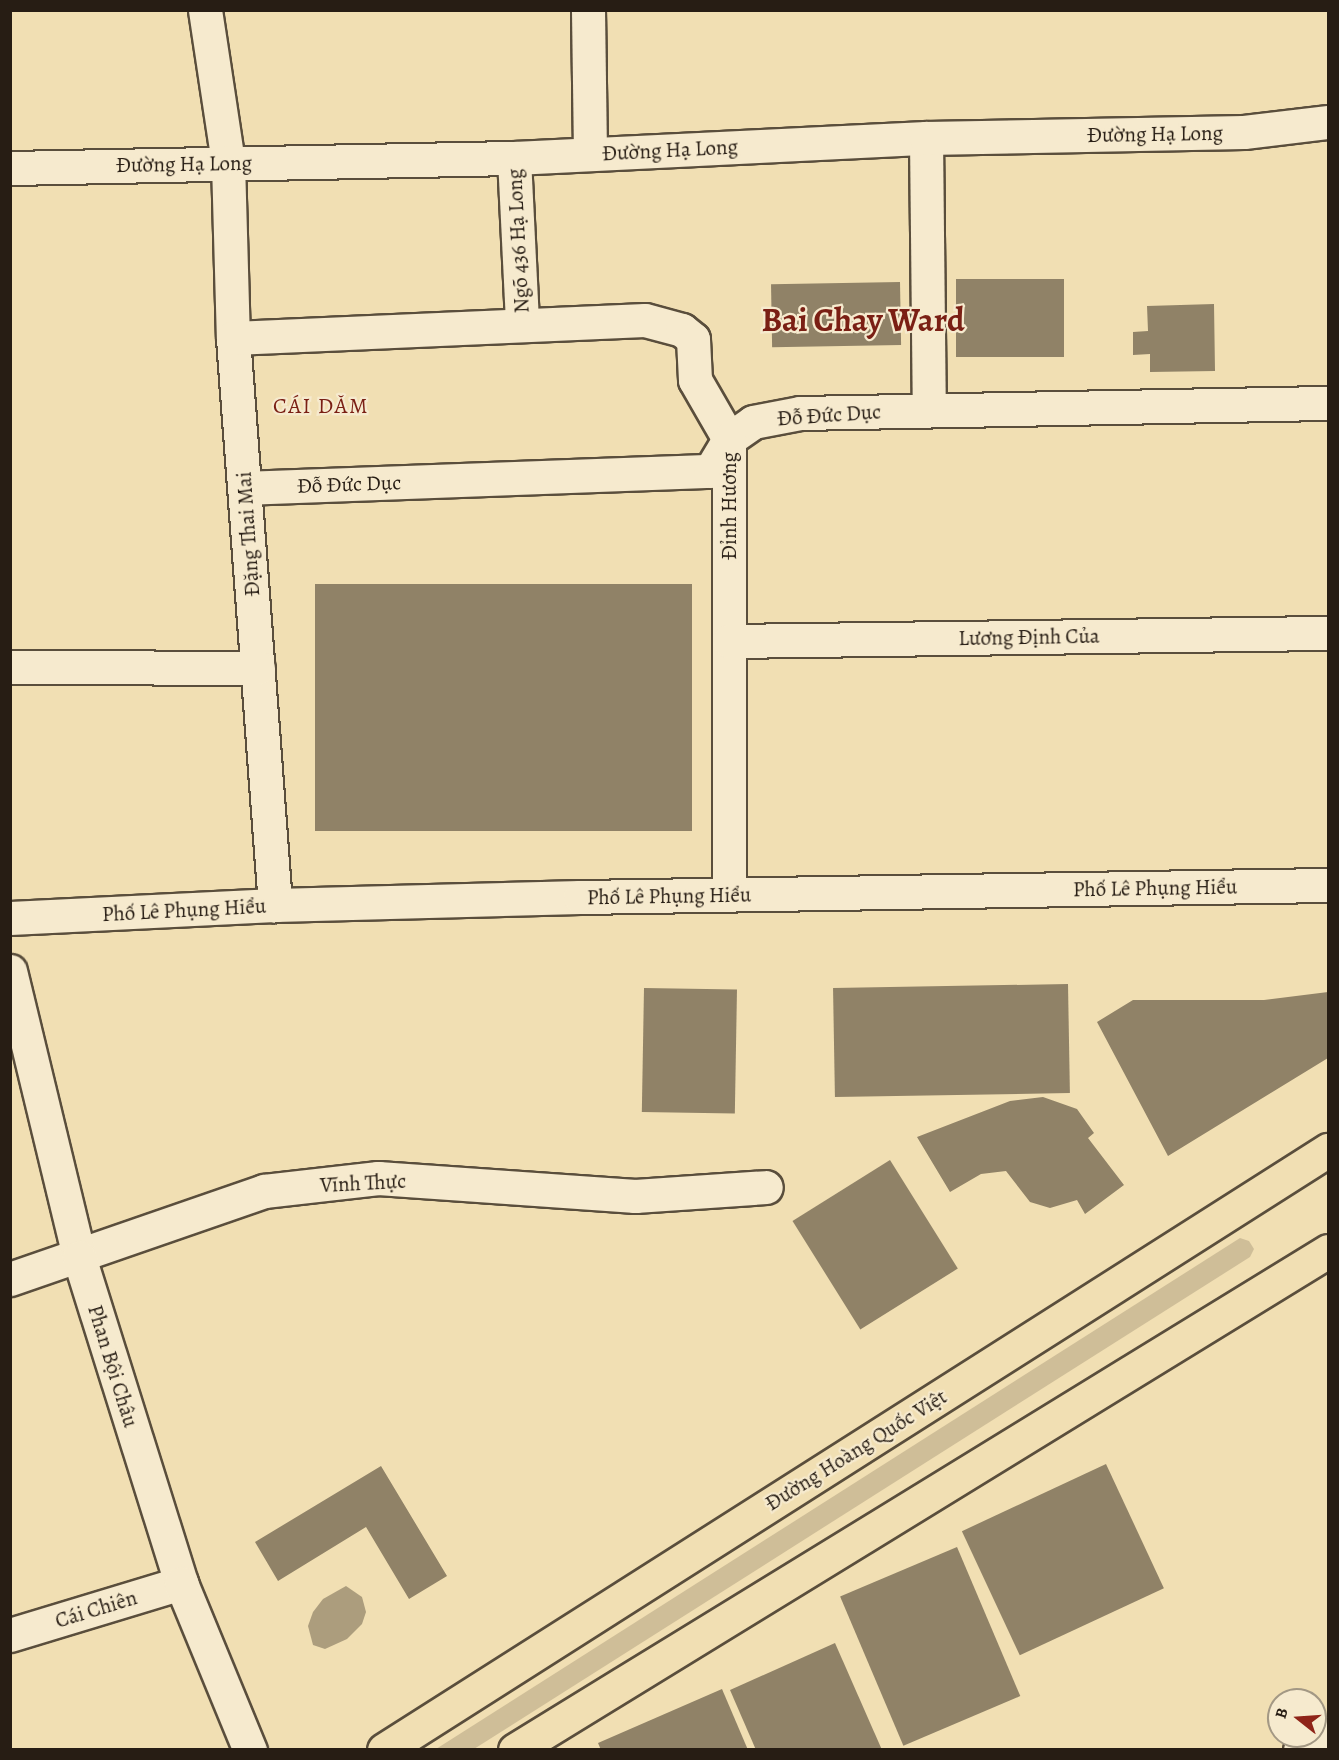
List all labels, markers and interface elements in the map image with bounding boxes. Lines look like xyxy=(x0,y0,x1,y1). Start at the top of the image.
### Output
street label: Đường Hạ Long xyxy=(1087,120,1223,148)
street label: Đường Hạ Long xyxy=(601,134,739,166)
street label: Đường Hạ Long xyxy=(116,150,252,178)
street label: Ngõ 436 Hạ Long xyxy=(502,168,534,314)
district label: Bai Chay Ward xyxy=(761,300,965,340)
district label: CÁI DĂM xyxy=(273,394,369,420)
street label: Đỗ Đức Dục xyxy=(776,399,882,431)
street label: Đỉnh Hương xyxy=(716,452,742,560)
street label: Đỗ Đức Dục xyxy=(296,470,402,498)
street label: Đặng Thai Mai xyxy=(231,471,265,597)
street label: Lương Định Của xyxy=(958,623,1100,651)
street label: Phố Lê Phụng Hiểu xyxy=(1073,874,1237,902)
street label: Phố Lê Phụng Hiểu xyxy=(587,882,751,910)
street label: Phố Lê Phụng Hiểu xyxy=(101,893,267,927)
street label: Vĩnh Thực xyxy=(319,1168,407,1198)
street label: Phan Bội Châu xyxy=(82,1302,144,1430)
street label: Đường Hoàng Quốc Việt xyxy=(761,1384,951,1516)
street label: Cái Chiên xyxy=(52,1585,140,1633)
north arrow xyxy=(1267,1688,1327,1748)
text: B xyxy=(1270,1705,1294,1721)

